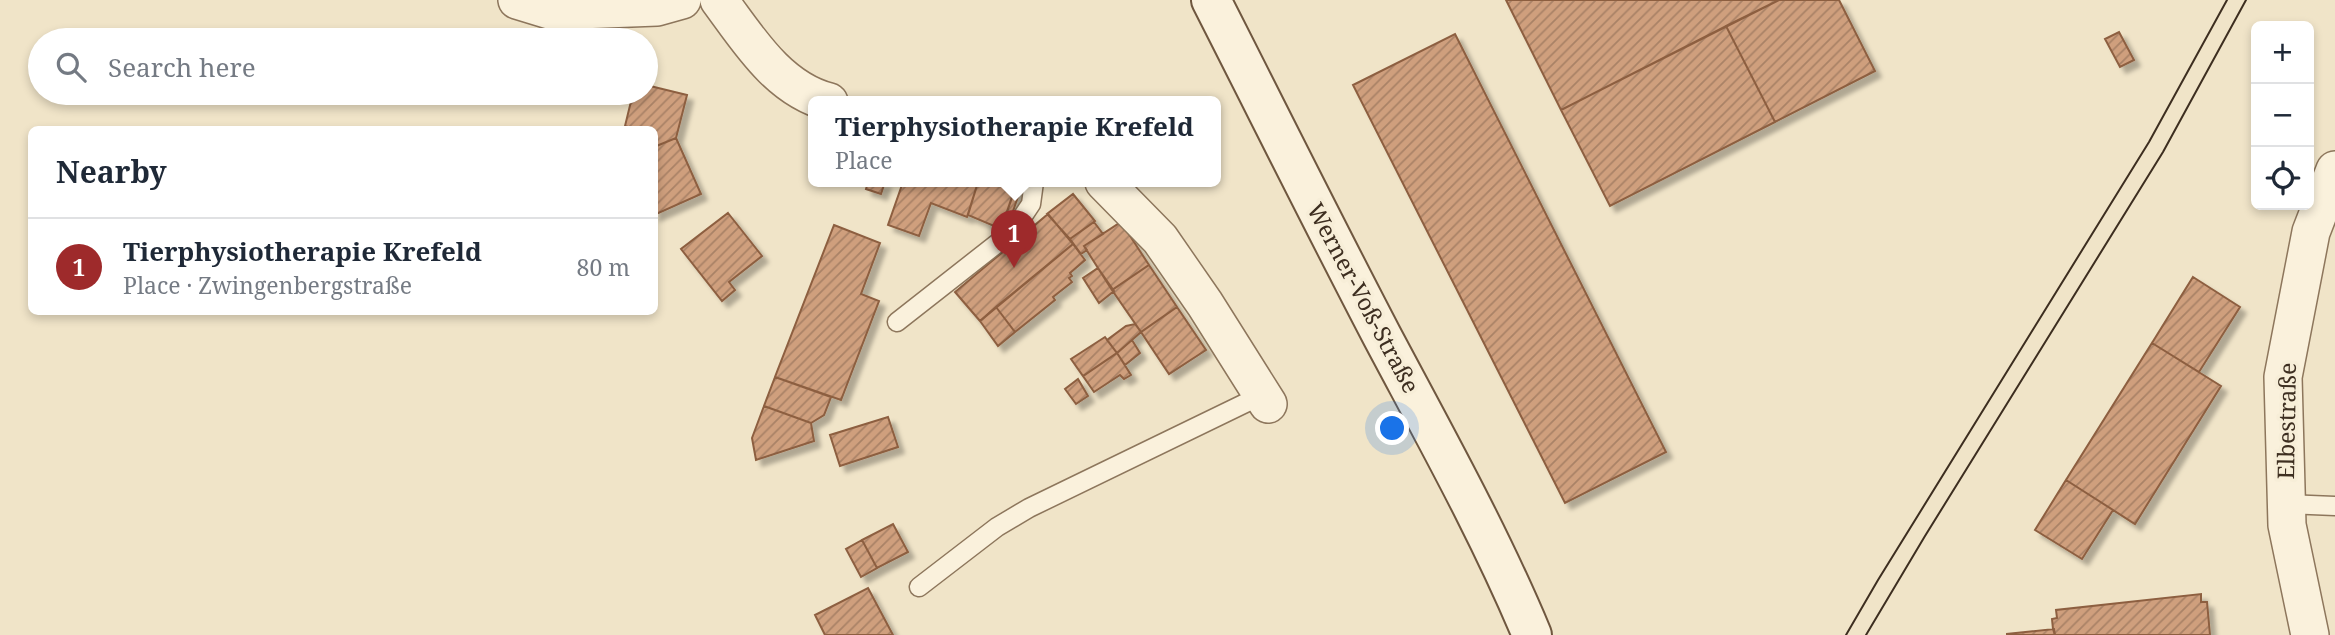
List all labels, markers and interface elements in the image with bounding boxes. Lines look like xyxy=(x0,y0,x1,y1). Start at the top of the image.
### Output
map controls xyxy=(2251,21,2314,210)
button: + xyxy=(2251,21,2314,84)
search box xyxy=(28,28,658,105)
icon: search xyxy=(52,48,90,86)
text: Search here xyxy=(108,49,256,85)
button: − xyxy=(2251,84,2314,147)
popup xyxy=(808,96,1221,187)
text: Tierphysiotherapie Krefeld xyxy=(835,108,1194,144)
text: Place xyxy=(835,144,893,176)
button: locate xyxy=(2251,147,2314,210)
text: Nearby xyxy=(56,151,167,192)
street label: Werner-Voß-Straße xyxy=(1300,197,1428,398)
pin: 1 xyxy=(991,210,1037,268)
text: Tierphysiotherapie Krefeld xyxy=(123,233,482,269)
text: 1 xyxy=(73,251,86,283)
text: 80 m xyxy=(577,251,630,283)
text: Place · Zwingenbergstraße xyxy=(123,269,412,301)
street label: Elbestraße xyxy=(2269,362,2303,480)
your location xyxy=(1375,411,1409,445)

